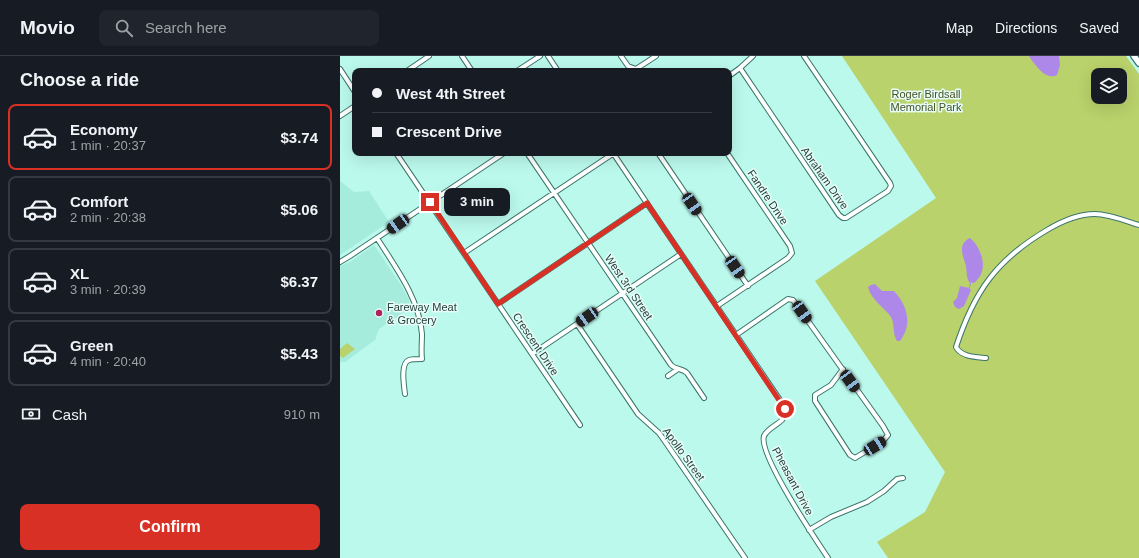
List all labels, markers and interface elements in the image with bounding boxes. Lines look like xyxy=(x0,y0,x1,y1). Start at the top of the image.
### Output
search box xyxy=(99,10,379,46)
text: Movio xyxy=(20,17,75,38)
icon: search xyxy=(113,17,135,39)
text: Search here xyxy=(145,19,227,36)
text: Map xyxy=(946,20,973,36)
text: Directions xyxy=(995,20,1057,36)
text: Saved xyxy=(1079,20,1119,36)
map controls xyxy=(1091,68,1127,104)
button: layers xyxy=(1091,68,1127,104)
text: Choose a ride xyxy=(20,70,139,90)
text: West 4th Street xyxy=(396,85,505,102)
park label: Roger Birdsall Memorial Park xyxy=(891,88,962,113)
icon: car xyxy=(22,119,58,155)
text: Economy xyxy=(70,121,138,138)
text: Crescent Drive xyxy=(396,123,502,140)
text: $3.74 xyxy=(280,129,318,146)
text: 1 min · 20:37 xyxy=(70,138,146,153)
street label: Abraham Drive xyxy=(799,145,851,211)
street label: Fandre Drive xyxy=(745,167,791,227)
callout: 3 min xyxy=(444,188,510,216)
icon: car xyxy=(22,191,58,227)
car xyxy=(680,191,704,217)
text: Comfort xyxy=(70,193,128,210)
route end xyxy=(421,193,439,211)
text: 3 min xyxy=(460,194,494,209)
text: $5.06 xyxy=(280,201,318,218)
text: 2 min · 20:38 xyxy=(70,210,146,225)
car xyxy=(385,212,411,236)
street label: West 3rd Street xyxy=(603,252,655,322)
car xyxy=(723,254,747,280)
icon: car xyxy=(22,263,58,299)
text: XL xyxy=(70,265,89,282)
text: $6.37 xyxy=(280,273,318,290)
text: 3 min · 20:39 xyxy=(70,282,146,297)
car xyxy=(790,299,814,325)
place label: Fareway Meat & Grocery xyxy=(387,301,457,326)
car xyxy=(574,305,600,329)
marker: Fareway Meat & Grocery xyxy=(374,308,384,318)
street label: Crescent Drive xyxy=(511,310,561,378)
icon: car xyxy=(22,335,58,371)
text: Green xyxy=(70,337,113,354)
text: $5.43 xyxy=(280,345,318,362)
text: 4 min · 20:40 xyxy=(70,354,146,369)
car xyxy=(838,368,862,394)
route start xyxy=(776,400,794,418)
icon: cash xyxy=(20,403,42,425)
text: Cash xyxy=(52,406,87,423)
text: 910 m xyxy=(284,407,320,422)
street label: Apollo Street xyxy=(661,425,707,483)
car xyxy=(862,435,888,457)
street label: Pheasant Drive xyxy=(770,445,816,517)
button: Confirm xyxy=(20,504,320,550)

